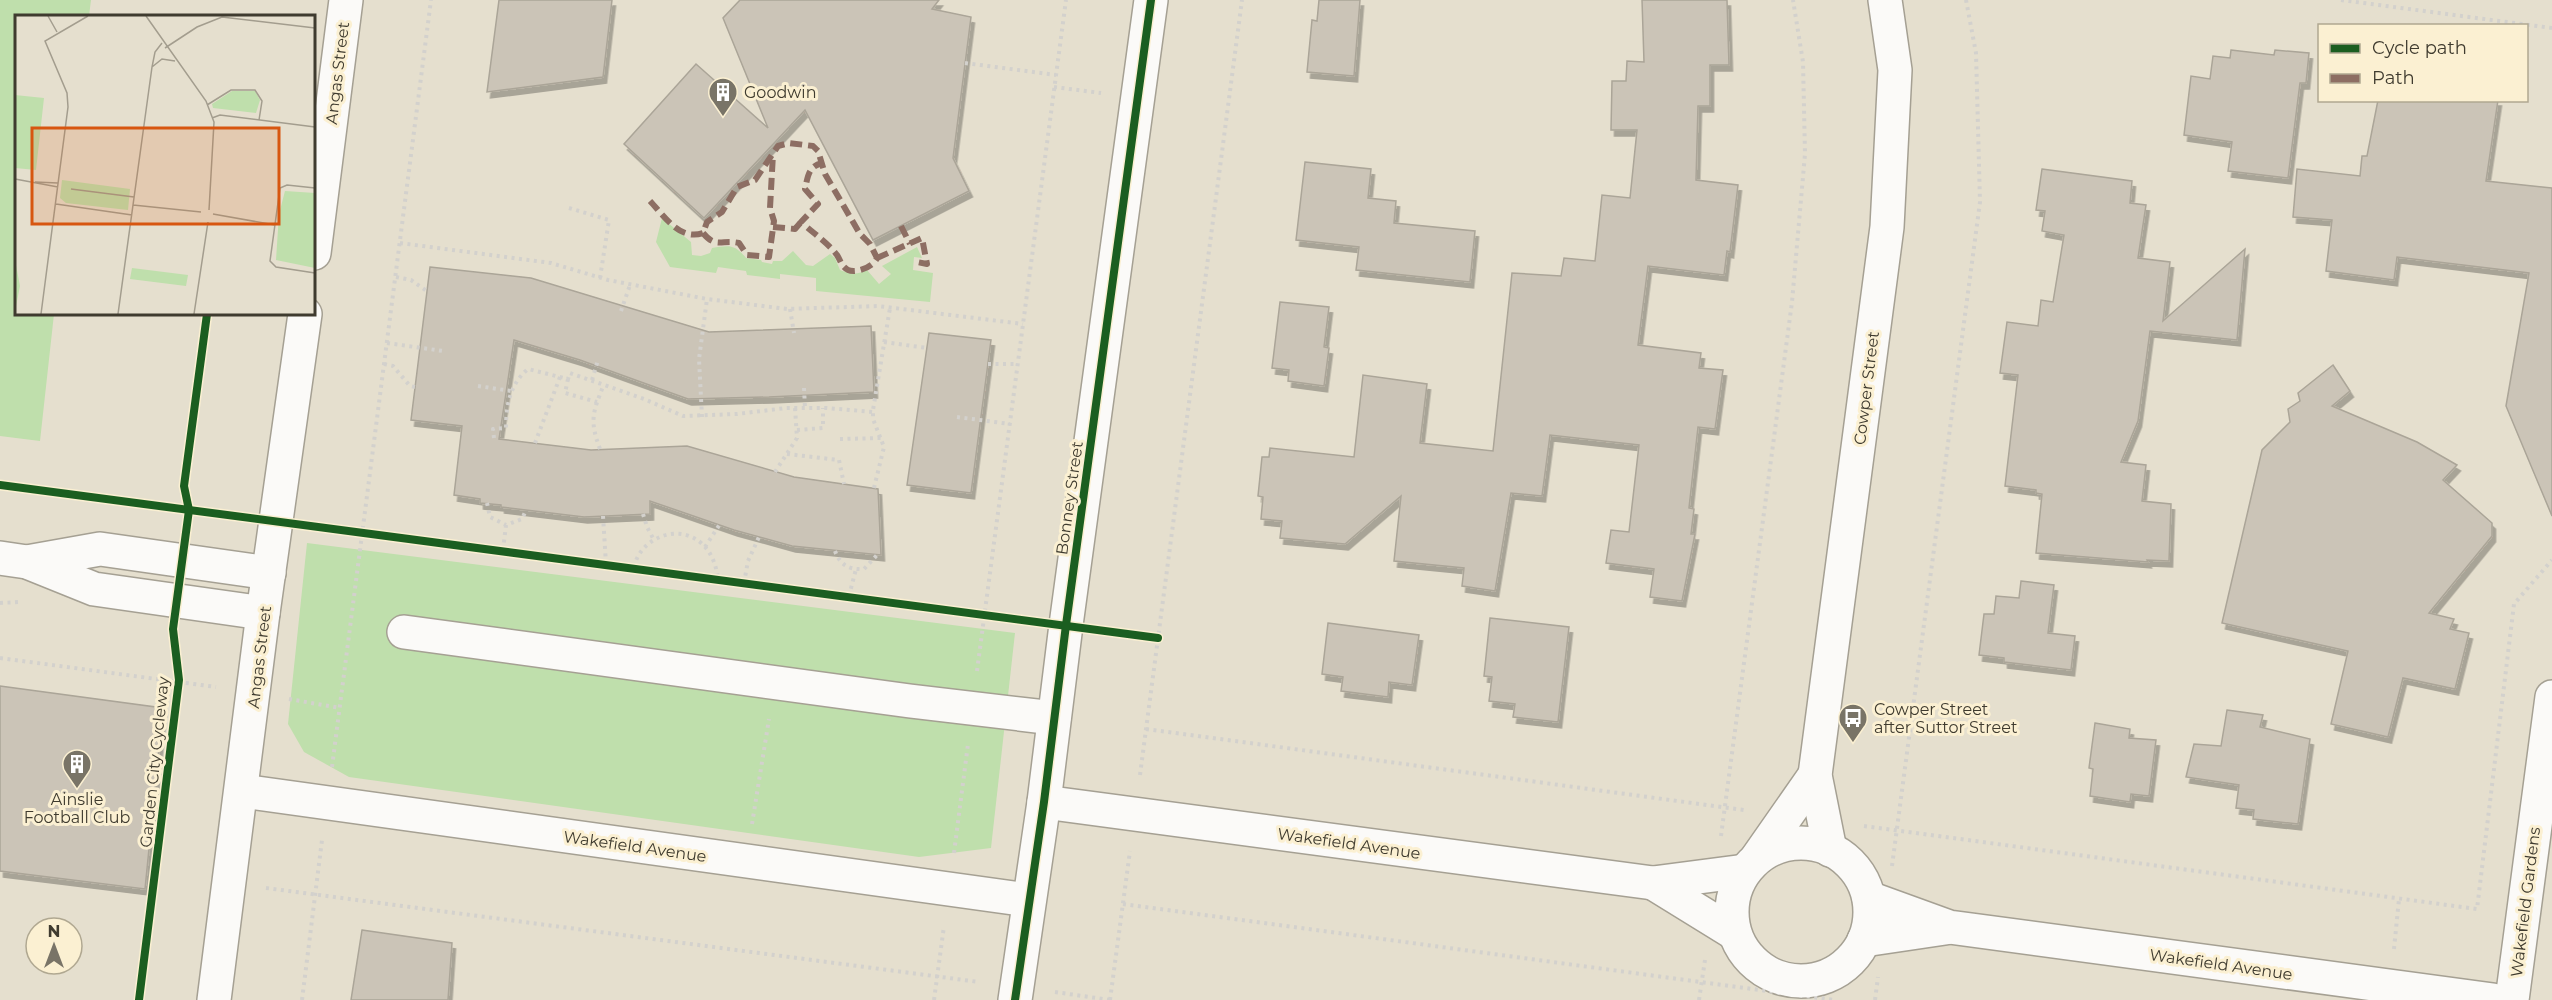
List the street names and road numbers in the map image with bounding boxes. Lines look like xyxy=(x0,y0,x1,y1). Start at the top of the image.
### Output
street label: Angas Street xyxy=(322,20,353,125)
street label: Cowper Street xyxy=(1850,330,1883,446)
street label: Bonney Street xyxy=(1052,440,1087,556)
street label: Angas Street xyxy=(244,604,275,709)
street label: Garden City Cycleway xyxy=(136,675,173,849)
street label: Wakefield Avenue xyxy=(1276,824,1422,863)
street label: Wakefield Gardens xyxy=(2507,826,2544,978)
street label: Wakefield Avenue xyxy=(562,827,708,866)
street label: Wakefield Avenue xyxy=(2148,945,2294,984)

